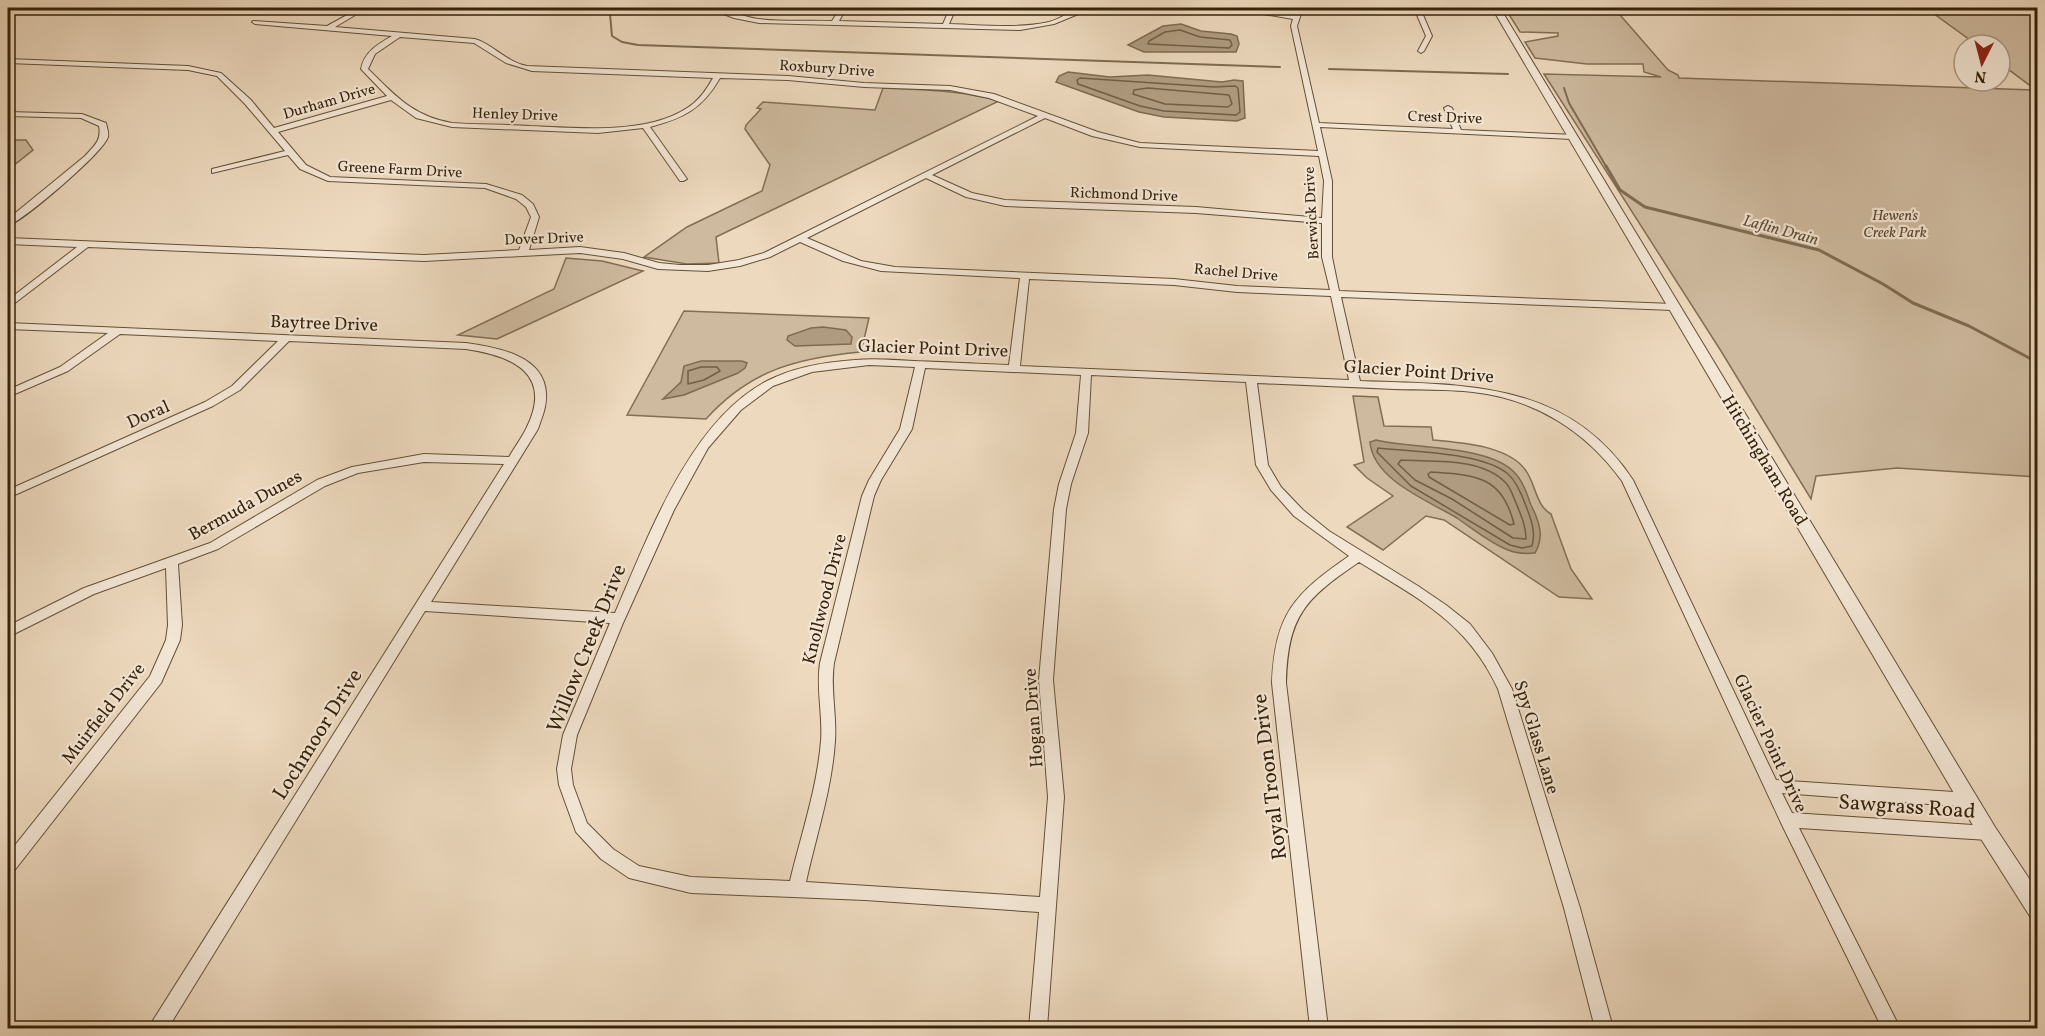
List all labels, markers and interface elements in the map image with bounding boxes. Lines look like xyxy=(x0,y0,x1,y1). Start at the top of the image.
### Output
north arrow xyxy=(1952,33,2012,93)
street label: Roxbury Drive xyxy=(778,56,875,83)
text: N xyxy=(1973,64,1988,87)
street label: Durham Drive xyxy=(281,79,378,126)
street label: Henley Drive xyxy=(472,104,558,127)
street label: Crest Drive xyxy=(1407,107,1483,130)
street label: Greene Farm Drive xyxy=(337,157,463,184)
street label: Berwick Drive xyxy=(1300,166,1325,260)
street label: Richmond Drive xyxy=(1069,183,1178,208)
park label: Hewen's Creek Park xyxy=(1863,206,1927,244)
water label: Laflin Drain xyxy=(1740,210,1821,252)
street label: Dover Drive xyxy=(504,228,584,251)
street label: Rachel Drive xyxy=(1193,259,1279,288)
street label: Baytree Drive xyxy=(270,310,378,339)
street label: Glacier Point Drive xyxy=(857,334,1009,365)
street label: Glacier Point Drive xyxy=(1343,355,1495,390)
street label: Hitchingham Road xyxy=(1715,391,1813,531)
street label: Doral xyxy=(123,395,174,436)
street label: Bermuda Dunes xyxy=(184,465,307,548)
street label: Knollwood Drive xyxy=(797,531,854,667)
street label: Willow Creek Drive xyxy=(540,560,634,737)
street label: Muirfield Drive xyxy=(57,658,152,770)
street label: Lochmoor Drive xyxy=(266,664,370,806)
street label: Hogan Drive xyxy=(1019,667,1050,768)
street label: Glacier Point Drive xyxy=(1727,670,1813,817)
street label: Spy Glass Lane xyxy=(1506,678,1565,797)
street label: Royal Troon Drive xyxy=(1246,692,1295,862)
street label: Sawgrass Road xyxy=(1837,788,1976,827)

